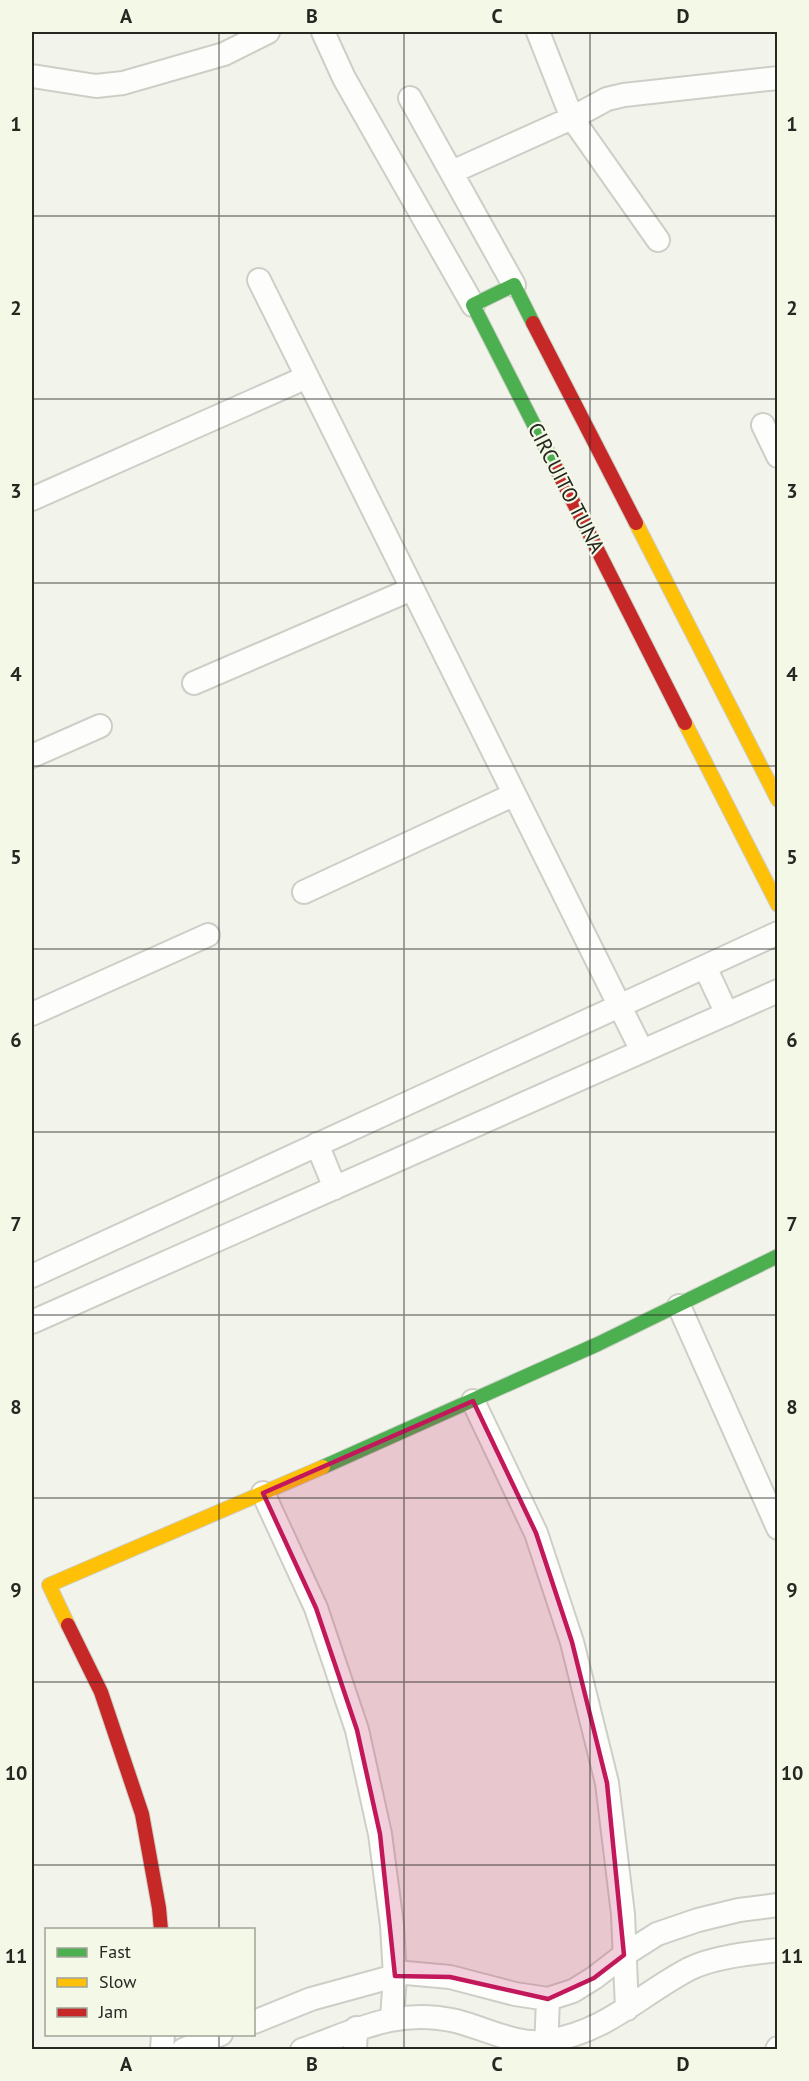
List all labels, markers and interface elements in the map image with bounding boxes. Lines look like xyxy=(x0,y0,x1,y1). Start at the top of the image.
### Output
text: A xyxy=(120,3,133,29)
text: B xyxy=(306,3,318,29)
text: C xyxy=(491,3,503,29)
text: D xyxy=(677,3,690,29)
text: 1 xyxy=(10,111,22,137)
text: 1 xyxy=(786,111,798,137)
text: 2 xyxy=(10,295,22,321)
text: 2 xyxy=(786,295,798,321)
street label: CIRCUITO TUNA xyxy=(522,418,611,558)
text: 3 xyxy=(10,478,22,504)
text: 3 xyxy=(786,478,798,504)
text: 4 xyxy=(10,661,22,687)
text: 4 xyxy=(786,661,798,687)
text: 5 xyxy=(10,844,22,870)
text: 5 xyxy=(786,844,798,870)
text: 6 xyxy=(10,1027,22,1053)
text: 6 xyxy=(786,1027,798,1053)
text: 7 xyxy=(10,1211,22,1237)
text: 7 xyxy=(786,1211,798,1237)
text: 8 xyxy=(10,1394,22,1420)
text: 8 xyxy=(786,1394,798,1420)
text: 9 xyxy=(10,1577,22,1603)
text: 9 xyxy=(786,1577,798,1603)
text: 10 xyxy=(5,1760,27,1786)
text: 10 xyxy=(781,1760,803,1786)
legend xyxy=(45,1928,255,2036)
text: Fast xyxy=(99,1940,131,1963)
text: 11 xyxy=(5,1943,27,1969)
text: 11 xyxy=(781,1943,803,1969)
text: Slow xyxy=(99,1970,137,1993)
text: Jam xyxy=(98,2000,128,2023)
text: A xyxy=(120,2051,133,2077)
text: B xyxy=(306,2051,318,2077)
text: C xyxy=(491,2051,503,2077)
text: D xyxy=(677,2051,690,2077)

